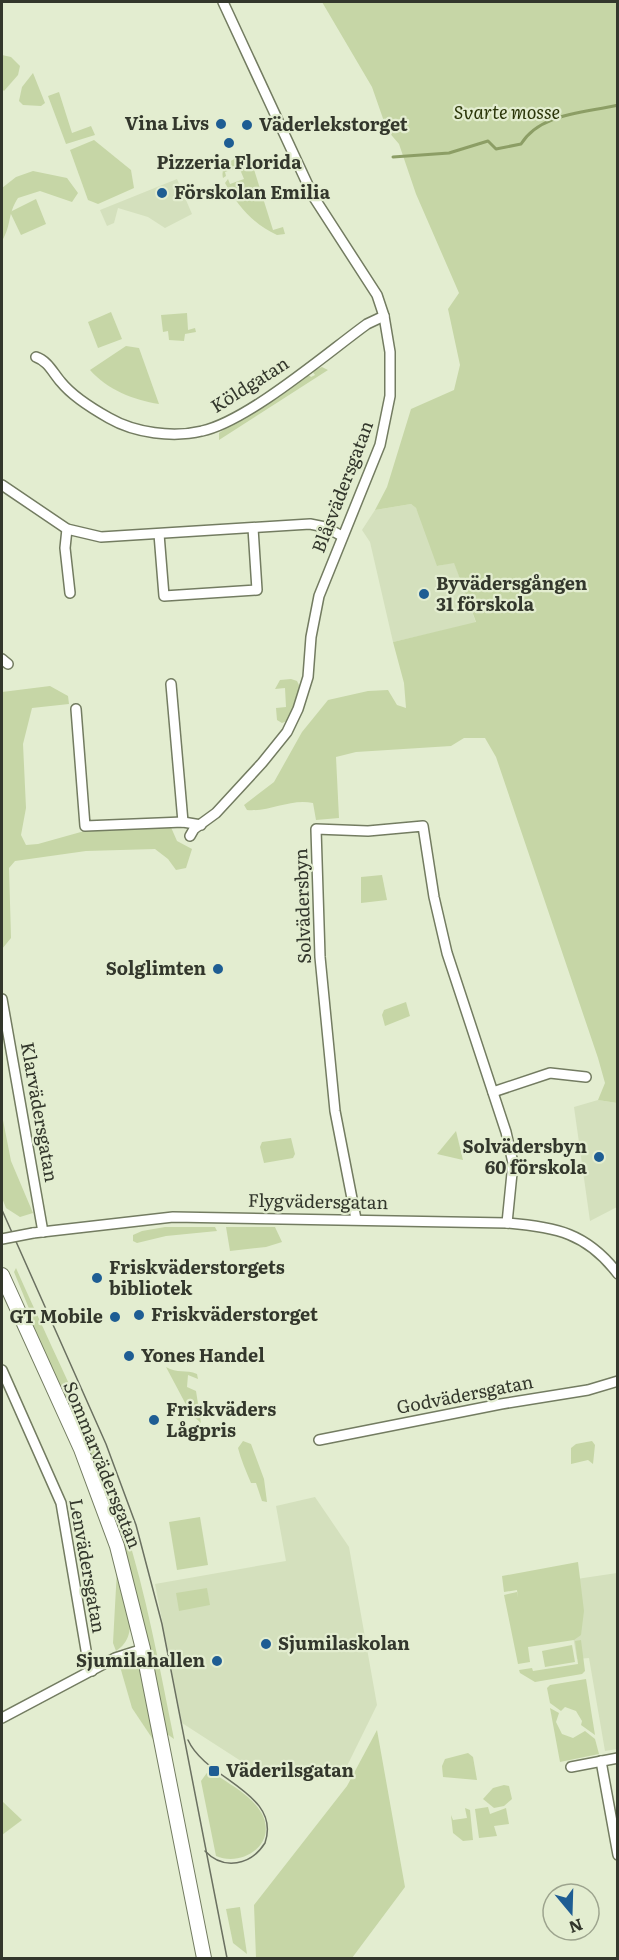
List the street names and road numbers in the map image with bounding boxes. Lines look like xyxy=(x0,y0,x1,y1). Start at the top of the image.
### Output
street label: Köldgatan xyxy=(205,349,294,418)
street label: Blåsvädersgatan xyxy=(304,416,379,556)
street label: Solvädersbyn xyxy=(286,848,317,964)
street label: Klarvädersgatan xyxy=(15,1040,66,1184)
street label: Flygvädersgatan xyxy=(248,1186,389,1215)
street label: Godvädersgatan xyxy=(394,1367,535,1420)
street label: Sommarvädersgatan xyxy=(58,1377,149,1552)
street label: Lenvädersgatan xyxy=(63,1496,114,1635)

